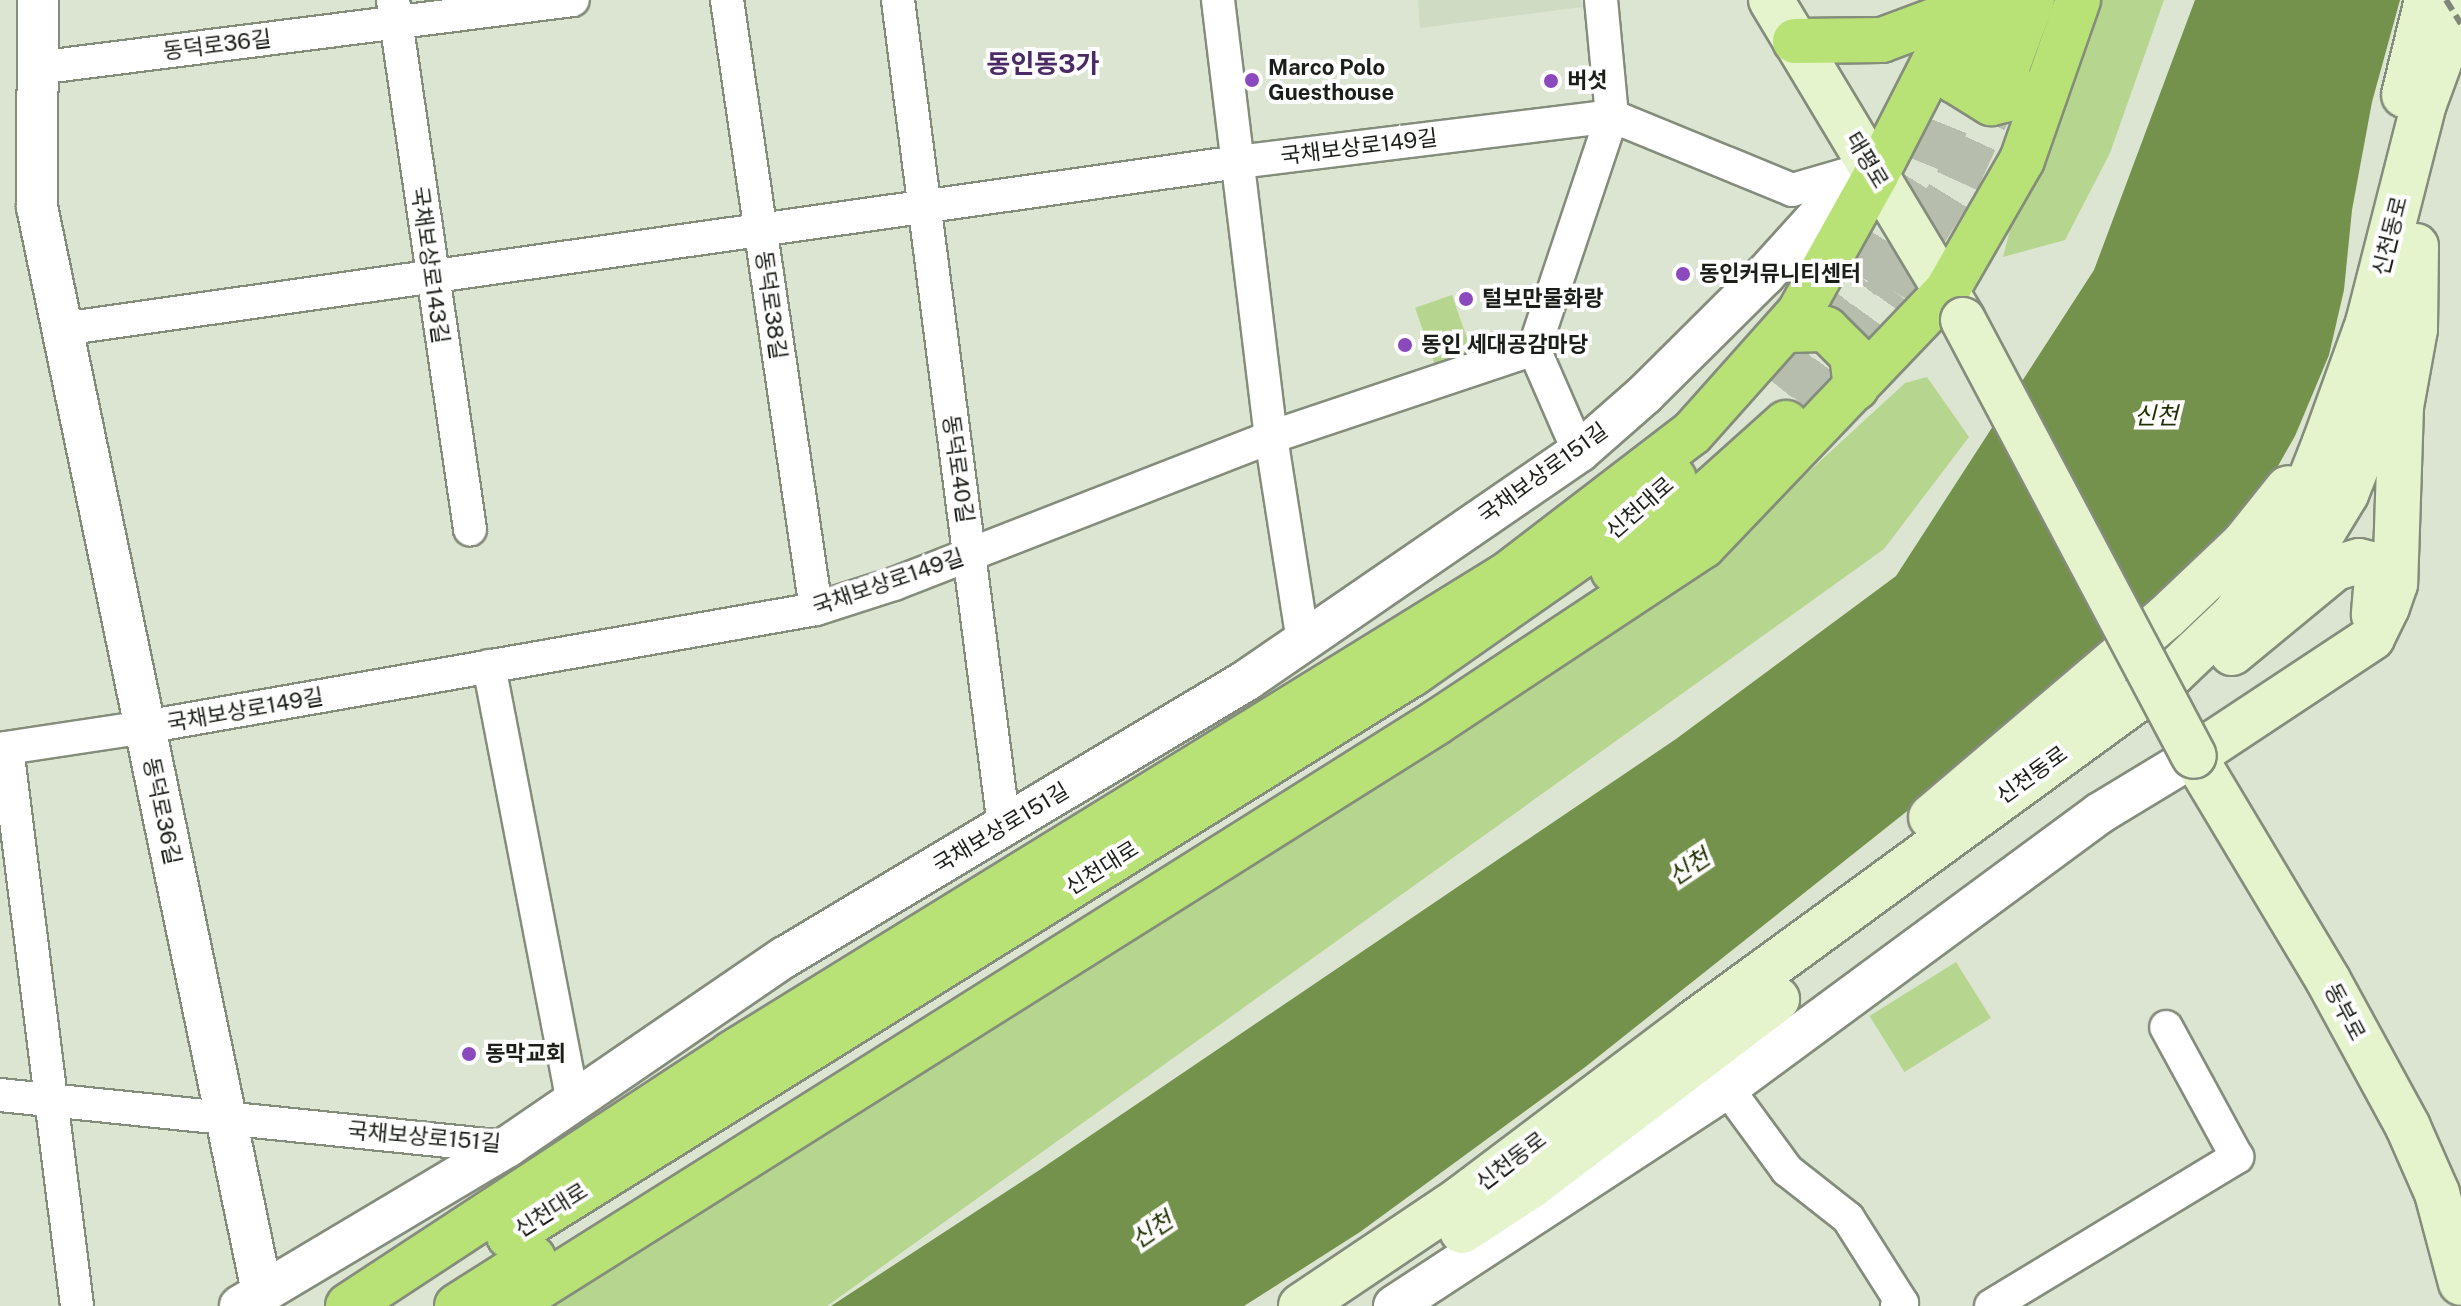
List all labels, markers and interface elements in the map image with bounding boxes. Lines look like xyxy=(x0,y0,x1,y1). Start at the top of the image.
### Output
street label: 동덕로36길 xyxy=(162,25,272,65)
district label: 동인동3가 xyxy=(987,48,1099,80)
place label: Marco Polo Guesthouse xyxy=(1268,54,1394,106)
place label: 버섯 xyxy=(1567,68,1607,94)
marker: Marco Polo Guesthouse xyxy=(1243,71,1261,89)
marker: 버섯 xyxy=(1542,72,1560,90)
street label: 국채보상로149길 xyxy=(1279,124,1439,170)
street label: 태평로 xyxy=(1840,127,1894,193)
street label: 국채보상로143길 xyxy=(406,185,454,345)
street label: 신천동로 xyxy=(2367,194,2413,278)
street label: 동덕로38길 xyxy=(750,249,792,361)
place label: 동인커뮤니티센터 xyxy=(1699,261,1861,287)
marker: 동인커뮤니티센터 xyxy=(1674,265,1692,283)
place label: 털보만물화랑 xyxy=(1482,286,1603,312)
marker: 털보만물화랑 xyxy=(1457,290,1475,308)
place label: 동인 세대공감마당 xyxy=(1421,332,1588,358)
marker: 동인 세대공감마당 xyxy=(1396,336,1414,354)
water label: 신천 xyxy=(2134,402,2178,430)
street label: 동덕로40길 xyxy=(937,414,979,524)
street label: 국채보상로151길 xyxy=(1473,417,1613,529)
street label: 신천대로 xyxy=(1601,471,1679,545)
street label: 국채보상로149길 xyxy=(809,544,967,620)
street label: 국채보상로149길 xyxy=(165,683,325,737)
street label: 신천동로 xyxy=(1991,741,2073,809)
street label: 동덕로36길 xyxy=(138,755,186,867)
street label: 국채보상로151길 xyxy=(928,777,1074,879)
street label: 신천대로 xyxy=(1061,835,1143,901)
water label: 신천 xyxy=(1663,843,1715,891)
street label: 동부로 xyxy=(2319,979,2371,1045)
place label: 동막교회 xyxy=(485,1041,566,1067)
marker: 동막교회 xyxy=(460,1045,478,1063)
street label: 국채보상로151길 xyxy=(346,1117,502,1157)
street label: 신천동로 xyxy=(1471,1126,1551,1196)
street label: 신천대로 xyxy=(510,1177,592,1243)
water label: 신천 xyxy=(1126,1206,1178,1254)

